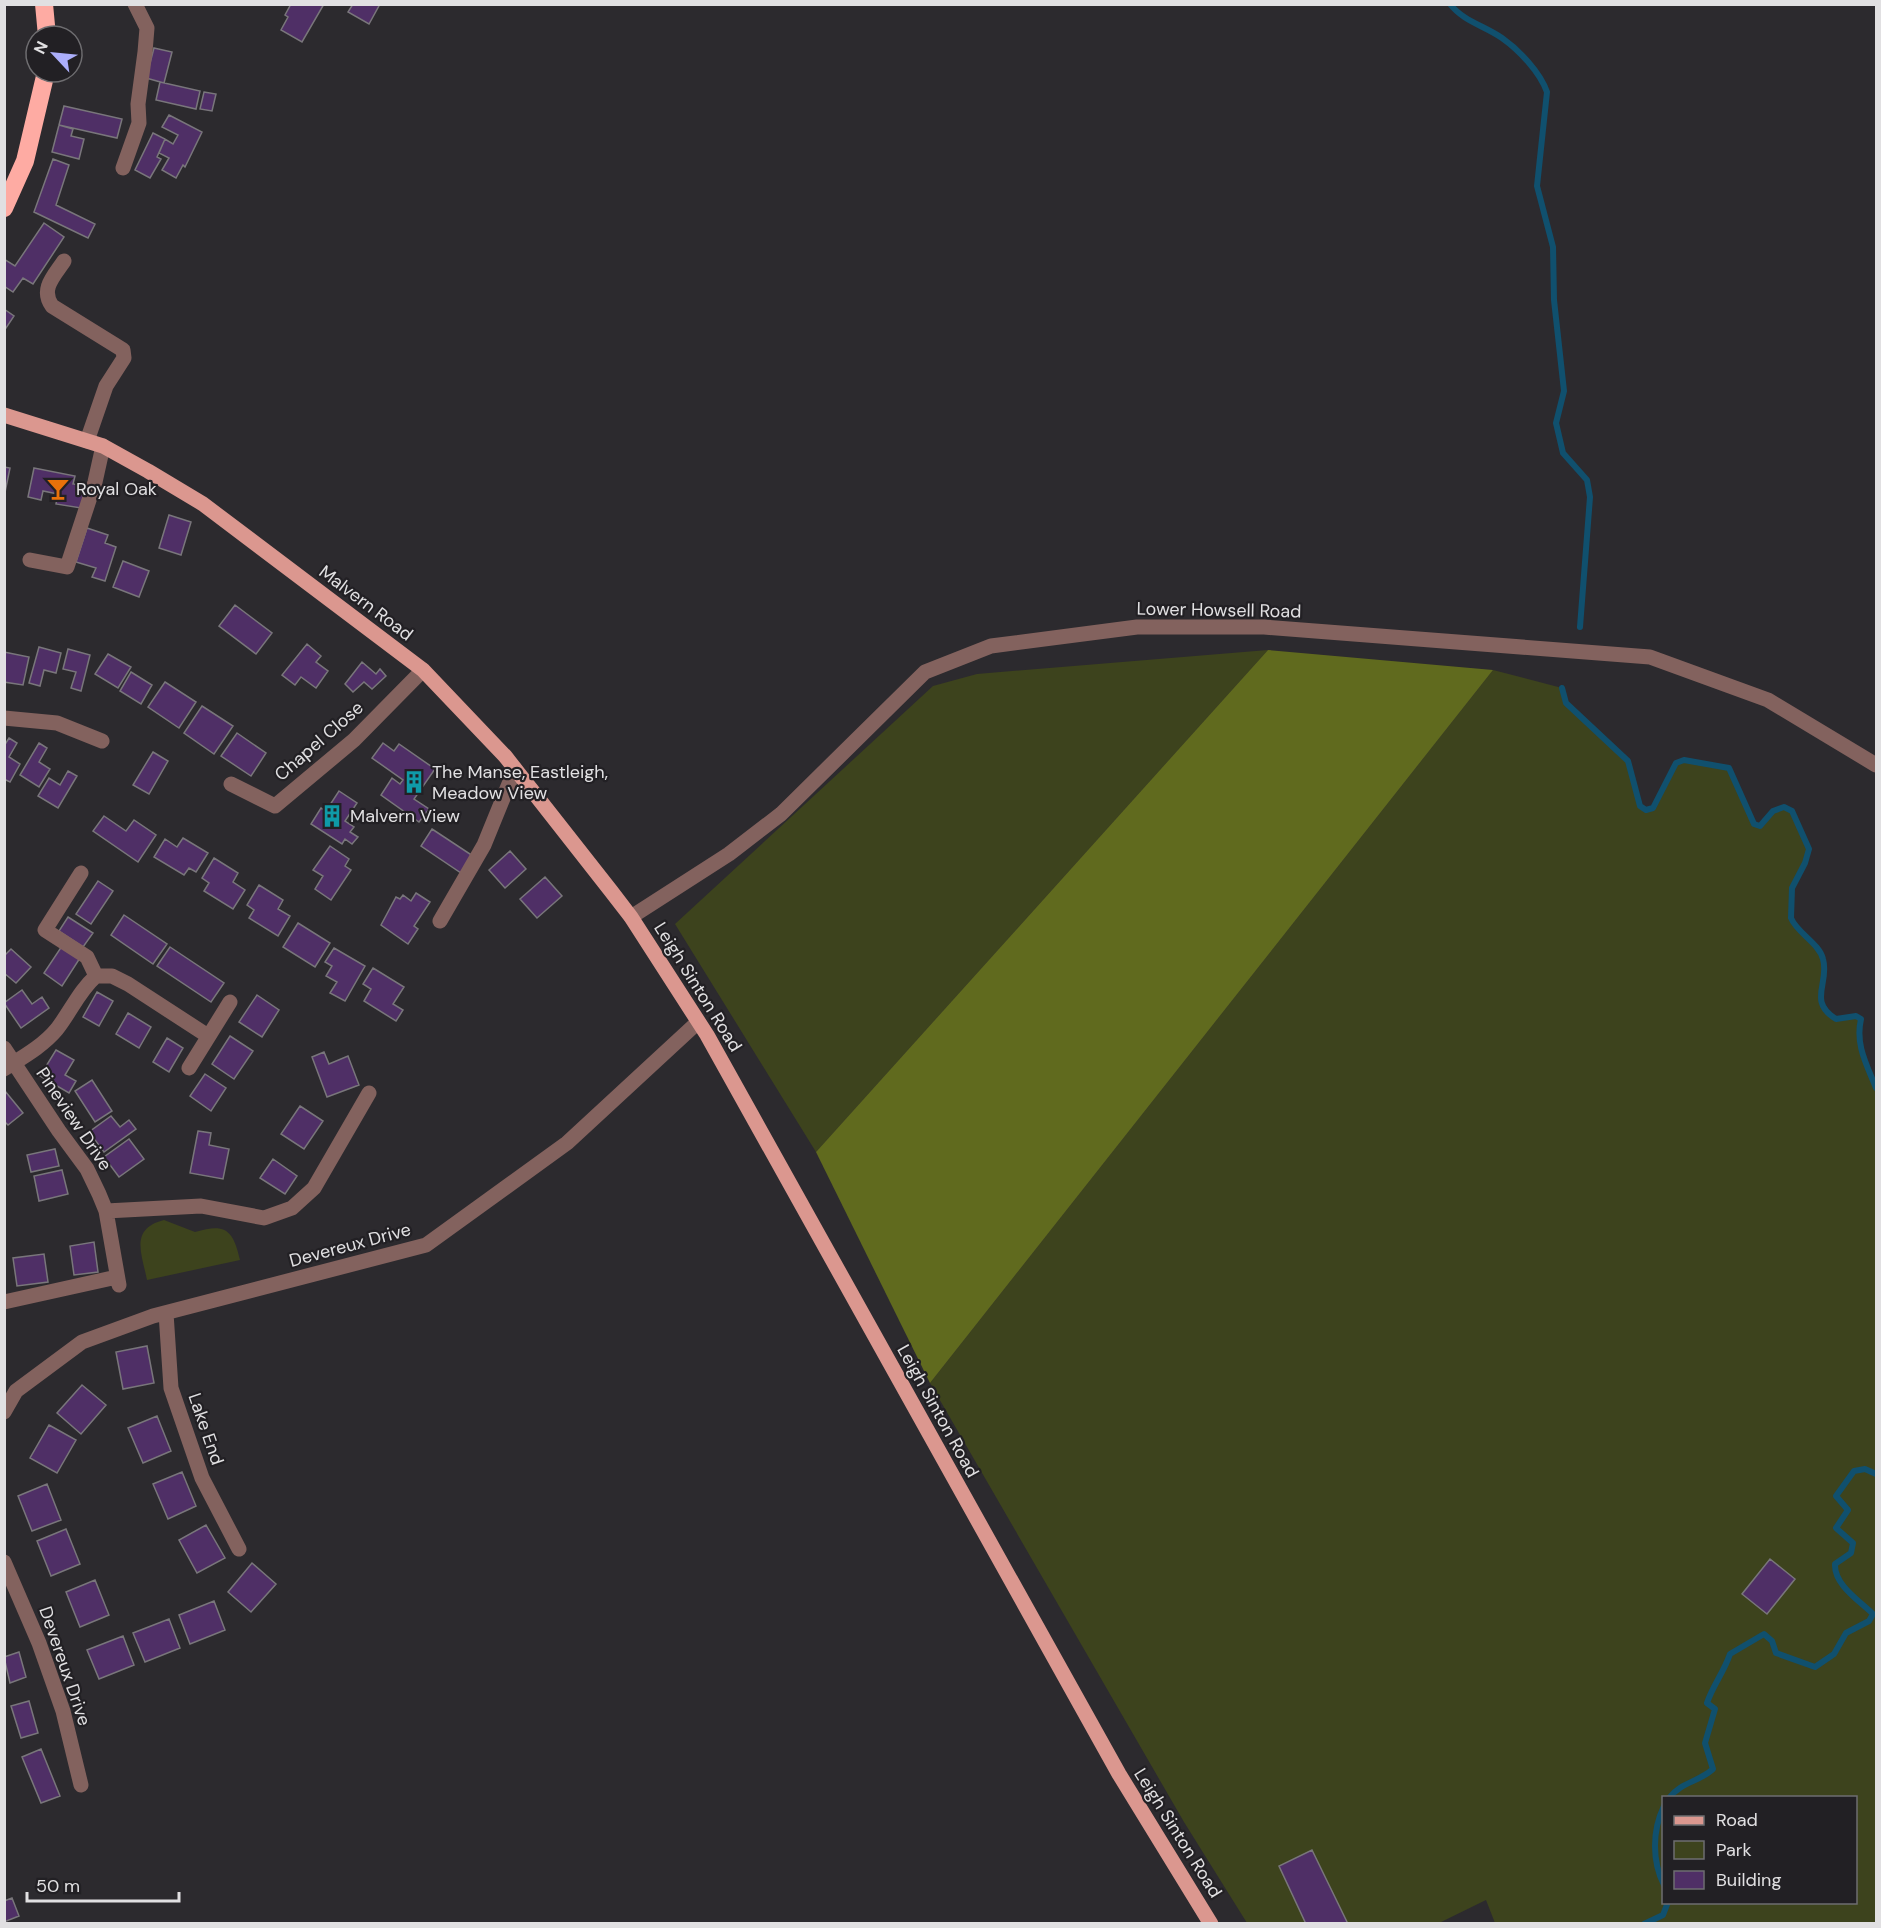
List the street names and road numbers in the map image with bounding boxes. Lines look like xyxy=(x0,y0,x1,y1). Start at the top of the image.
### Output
street label: Malvern Road xyxy=(314,560,418,646)
street label: Lower Howsell Road xyxy=(1136,597,1302,623)
street label: Chapel Close xyxy=(270,696,368,786)
street label: Leigh Sinton Road xyxy=(648,918,748,1056)
street label: Pineview Drive xyxy=(31,1063,117,1175)
street label: Devereux Drive xyxy=(287,1217,413,1273)
street label: Leigh Sinton Road xyxy=(892,1340,984,1482)
street label: Lake End xyxy=(183,1390,229,1468)
street label: Devereux Drive xyxy=(33,1603,97,1729)
street label: Leigh Sinton Road xyxy=(1128,1764,1228,1902)

